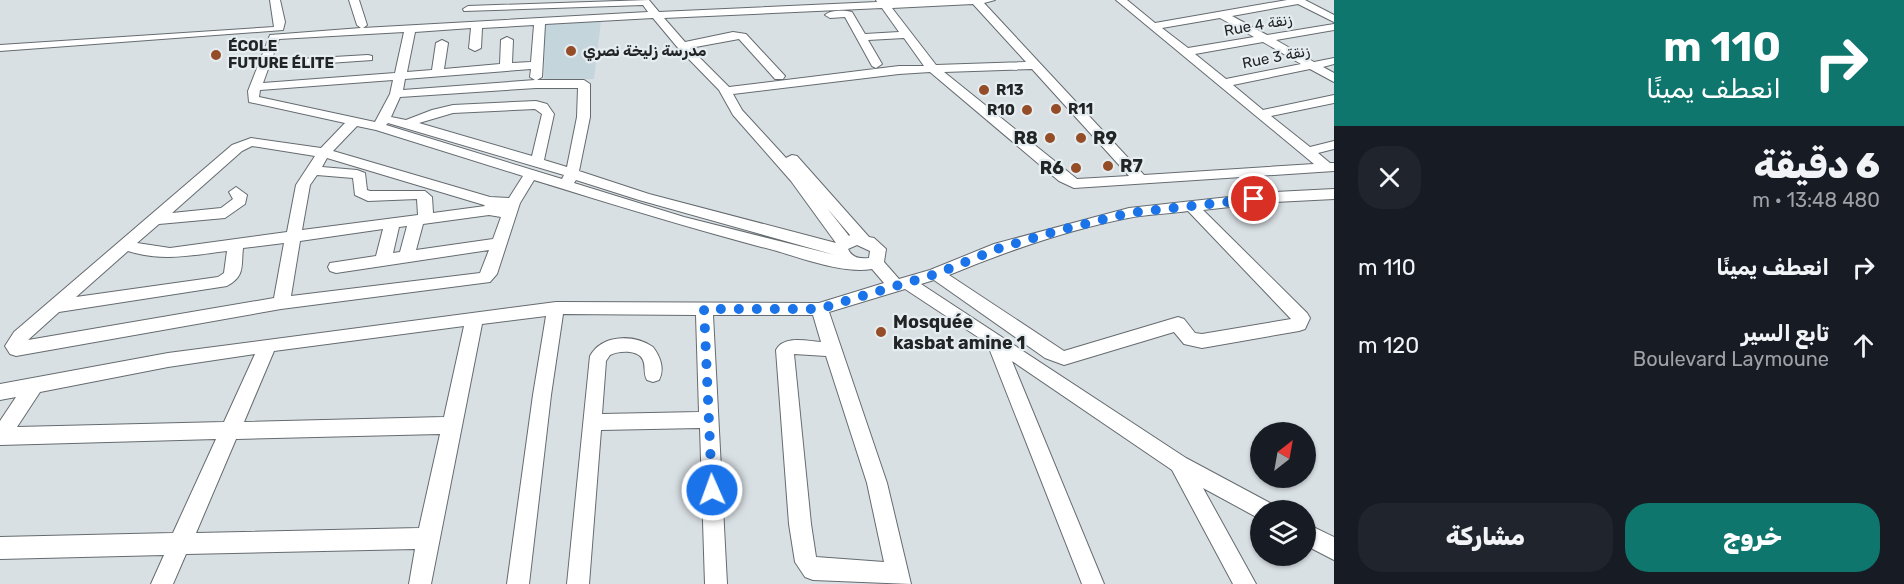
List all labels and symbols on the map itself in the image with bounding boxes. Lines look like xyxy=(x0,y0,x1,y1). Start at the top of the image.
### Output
street label: Rue 4 زنقة xyxy=(1223,10,1294,40)
place label: ÉCOLE FUTURE ÉLITE xyxy=(228,37,334,72)
place label: مدرسة زليخة نصري xyxy=(583,42,707,62)
street label: Rue 3 زنقة xyxy=(1241,42,1311,72)
marker: مدرسة زليخة نصري xyxy=(564,44,578,58)
marker: ÉCOLE FUTURE ÉLITE xyxy=(209,48,223,62)
place label: R13 xyxy=(996,81,1024,99)
marker: R13 xyxy=(977,83,991,97)
place label: R11 xyxy=(1068,100,1093,118)
place label: R10 xyxy=(987,101,1015,119)
marker: R11 xyxy=(1049,102,1063,116)
marker: R10 xyxy=(1020,103,1034,117)
place label: R8 xyxy=(1013,127,1038,149)
place label: R9 xyxy=(1093,127,1117,149)
marker: R8 xyxy=(1043,131,1057,145)
marker: R9 xyxy=(1074,131,1088,145)
place label: R7 xyxy=(1120,155,1143,177)
place label: R6 xyxy=(1040,157,1064,179)
marker: R7 xyxy=(1101,159,1115,173)
marker: R6 xyxy=(1069,161,1083,175)
pin xyxy=(1228,173,1279,224)
place label: Mosquée kasbat amine 1 xyxy=(893,311,1025,354)
marker: Mosquée kasbat amine 1 xyxy=(874,325,888,339)
north arrow xyxy=(1250,422,1316,488)
position arrow xyxy=(680,458,744,522)

